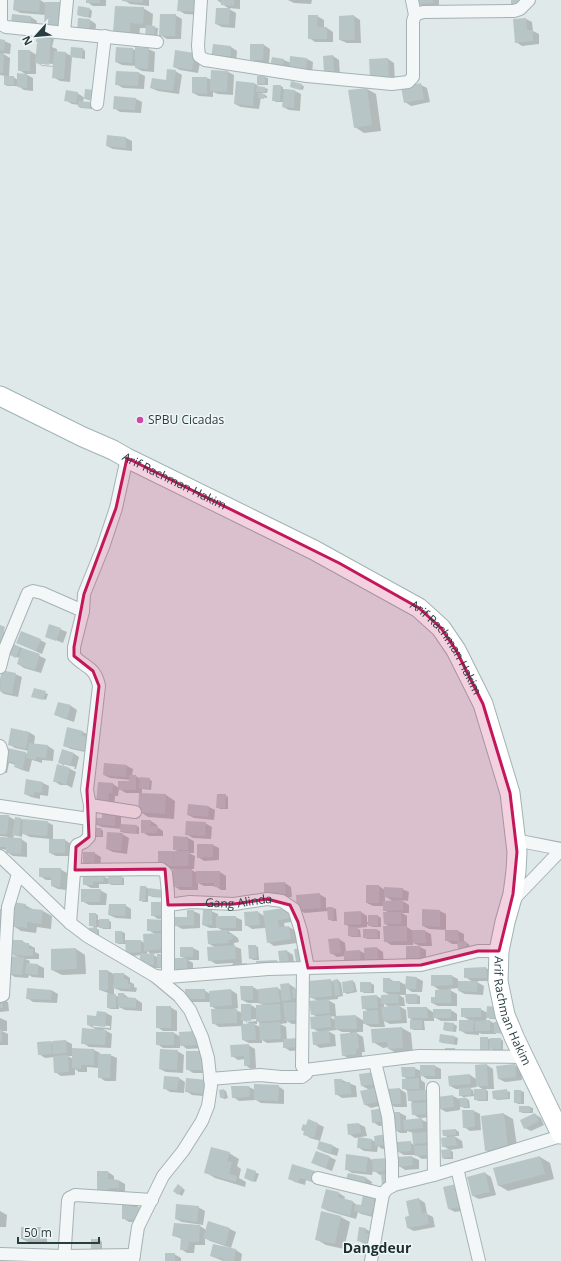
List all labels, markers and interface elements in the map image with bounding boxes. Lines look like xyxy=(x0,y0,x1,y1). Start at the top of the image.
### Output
north arrow xyxy=(16,16,56,56)
text: N xyxy=(18,33,35,48)
place label: SPBU Cicadas xyxy=(148,411,224,428)
marker: SPBU Cicadas xyxy=(135,415,145,425)
street label: Arif Rachman Hakim xyxy=(119,448,229,514)
street label: Arif Rachman Hakim xyxy=(407,596,486,697)
street label: Gang Alinda xyxy=(205,890,273,912)
street label: Arif Rachman Hakim xyxy=(490,956,536,1068)
scale bar xyxy=(18,1219,99,1245)
text: 50 m xyxy=(24,1224,52,1241)
district label: Dangdeur xyxy=(343,1238,412,1257)

